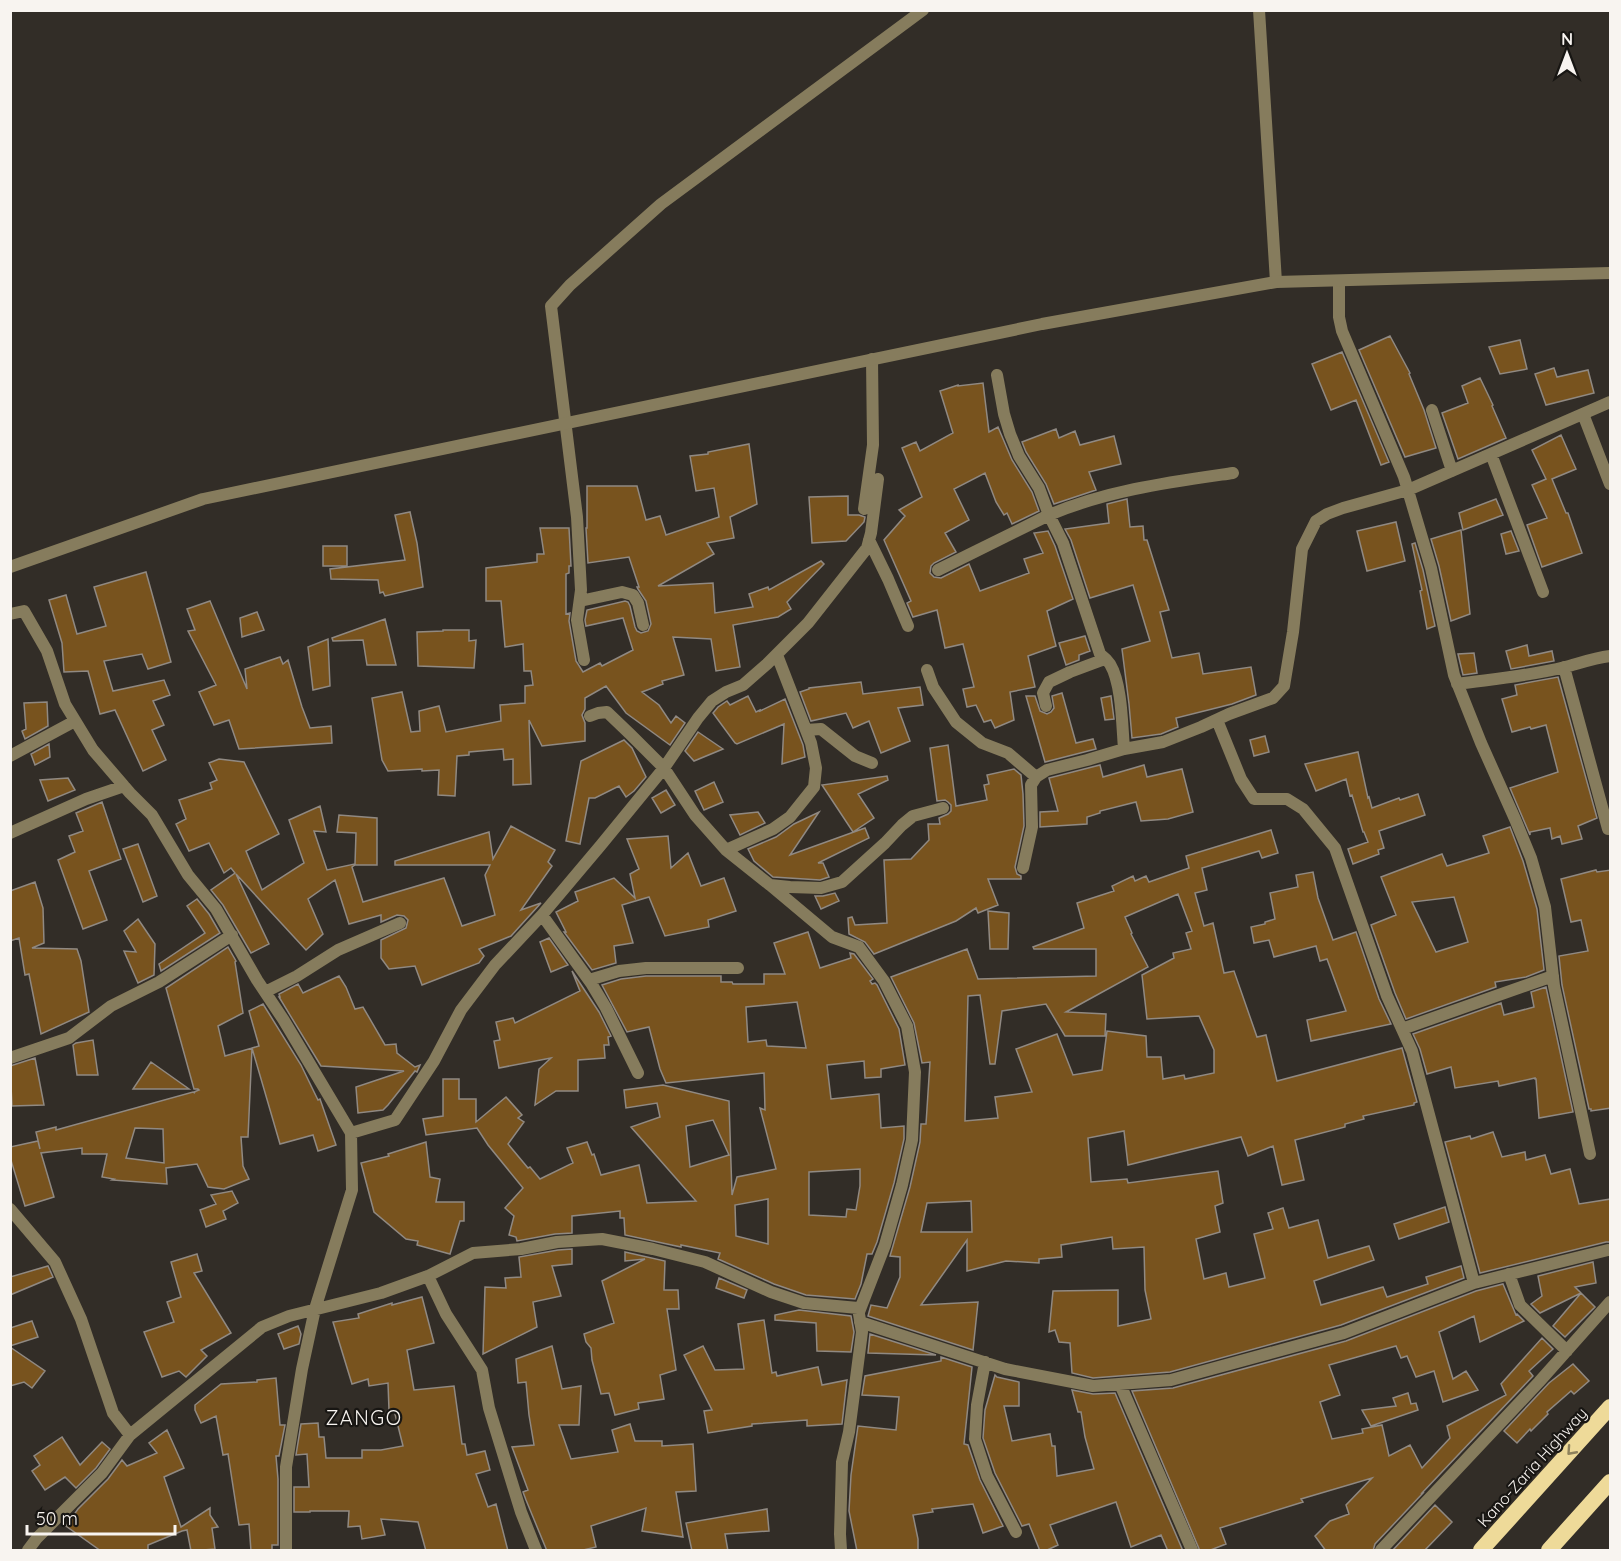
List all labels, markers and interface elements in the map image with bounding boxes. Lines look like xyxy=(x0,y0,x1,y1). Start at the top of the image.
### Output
north arrow xyxy=(1537,24,1597,84)
text: N xyxy=(1561,29,1573,49)
street label: Kano-Zaria Highway xyxy=(1473,1403,1591,1531)
district label: ZANGO xyxy=(325,1405,403,1430)
one-way arrow xyxy=(1567,1444,1578,1454)
scale bar xyxy=(27,1498,176,1536)
text: 50 m xyxy=(36,1507,78,1530)

